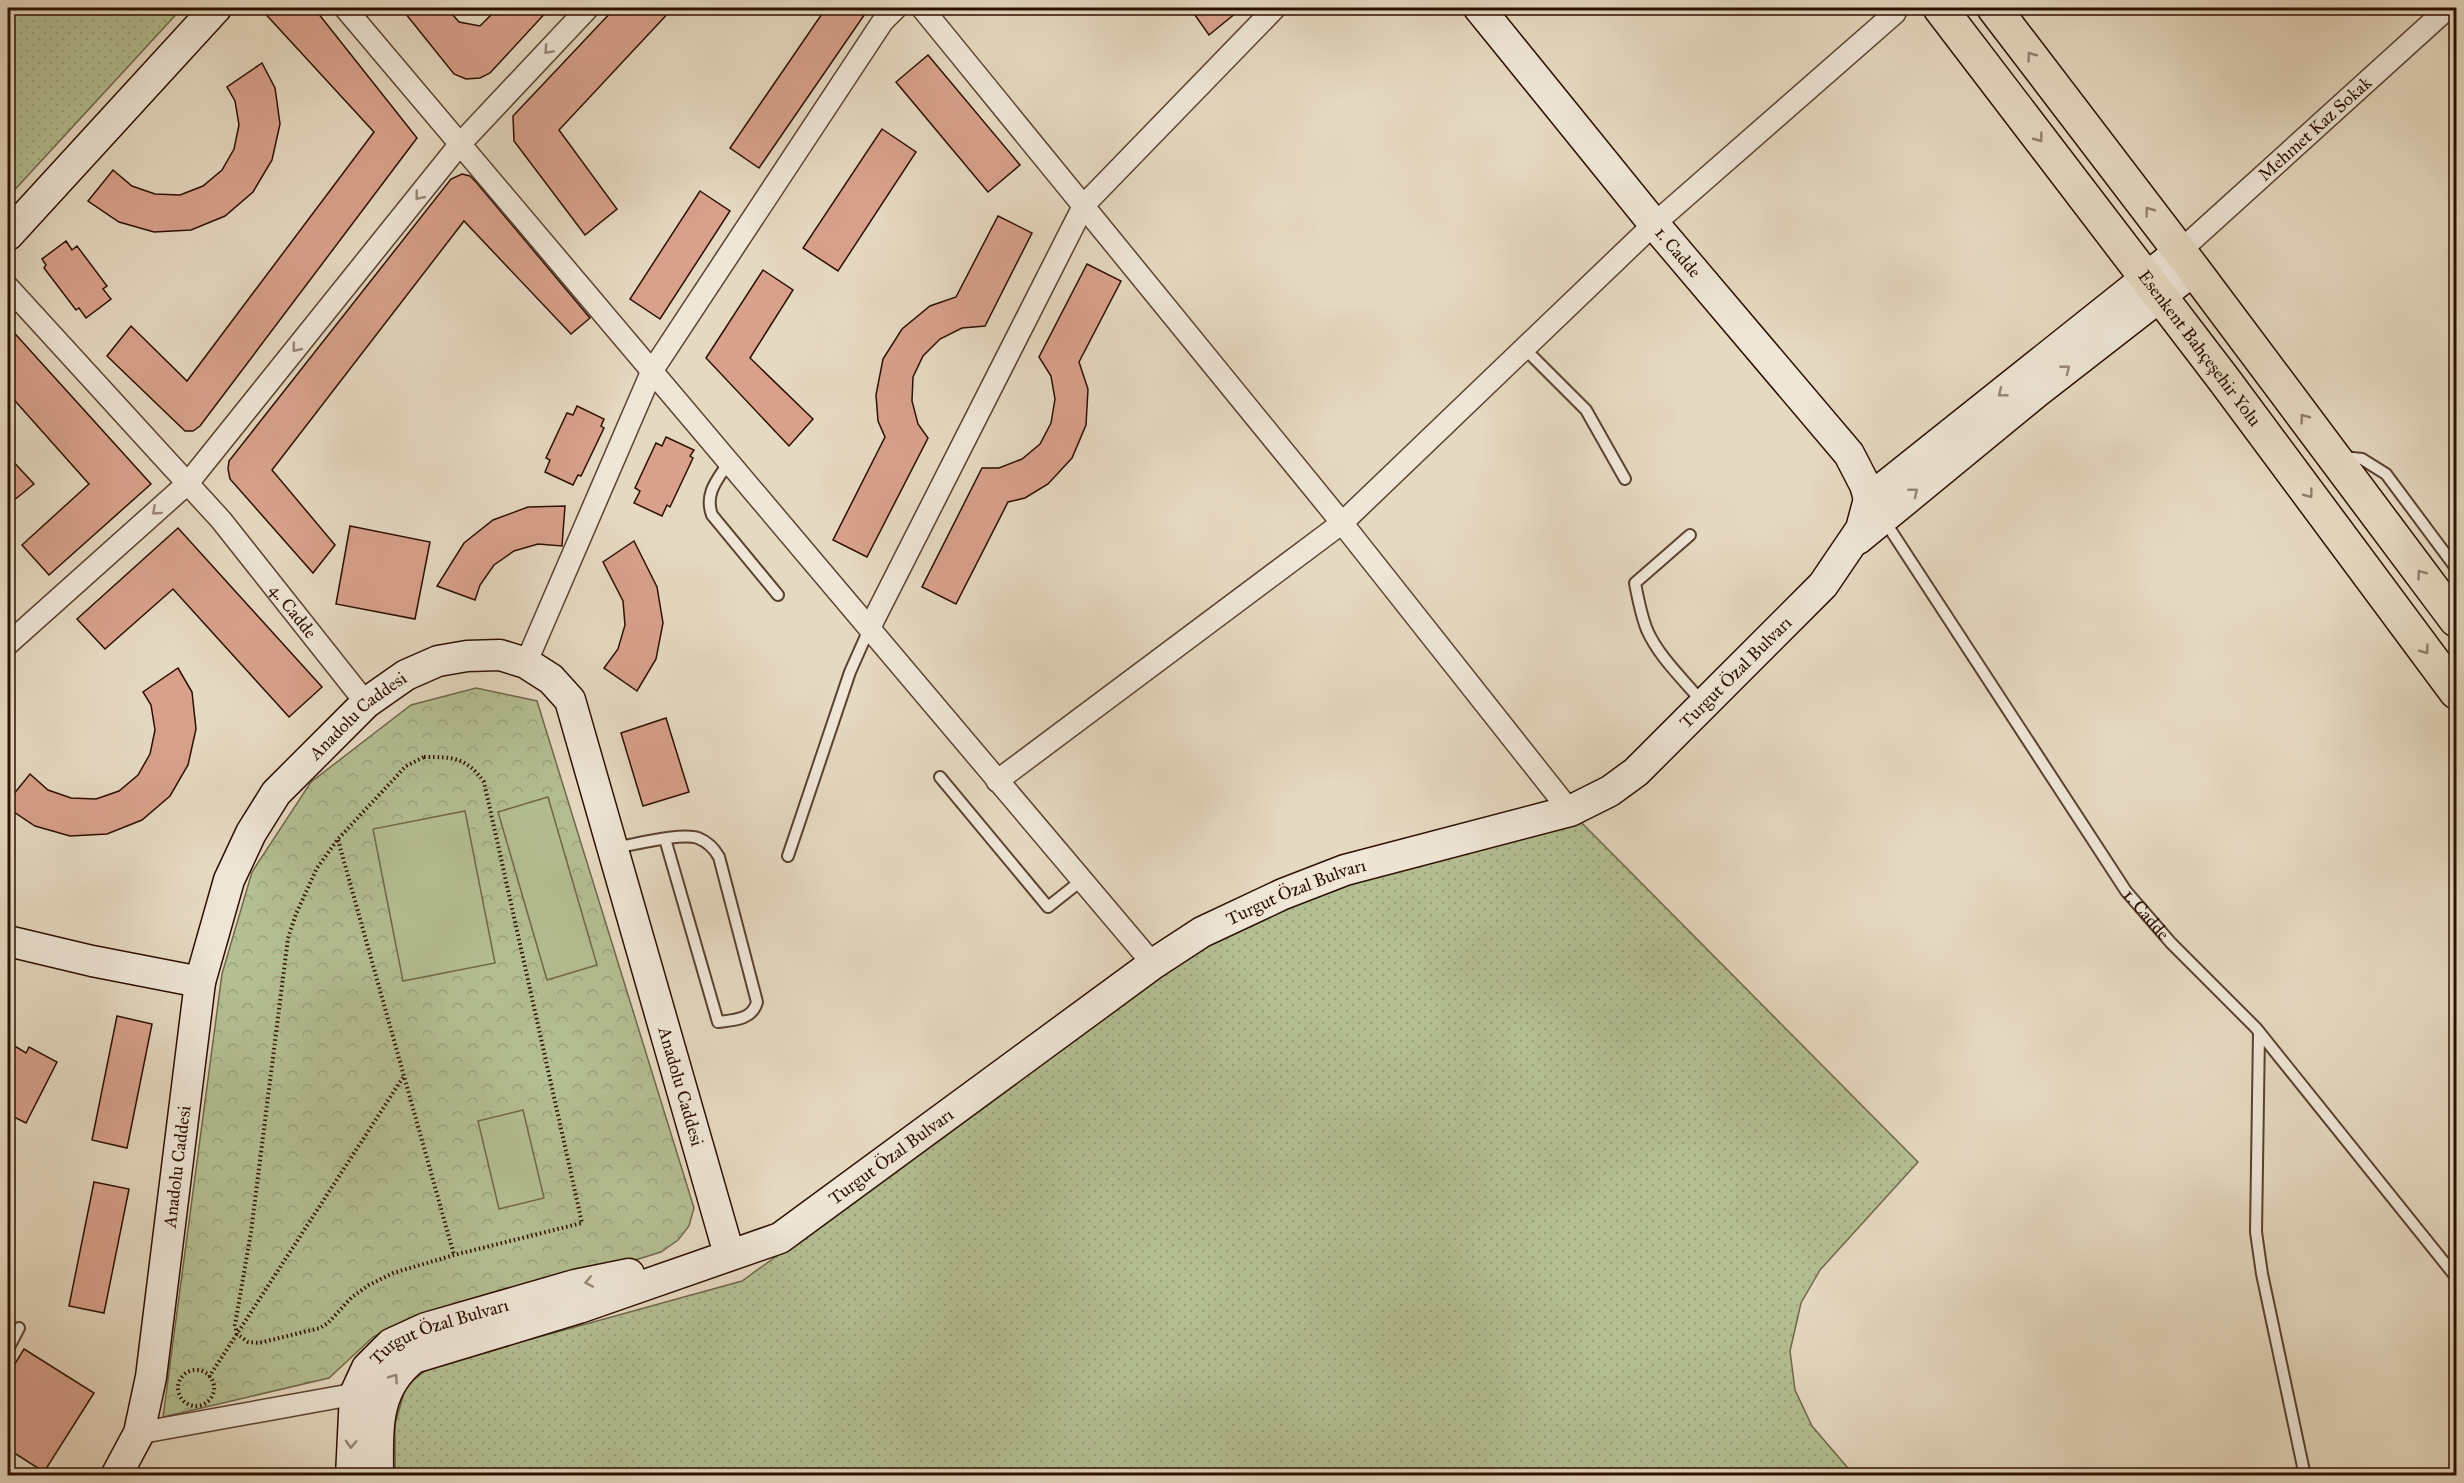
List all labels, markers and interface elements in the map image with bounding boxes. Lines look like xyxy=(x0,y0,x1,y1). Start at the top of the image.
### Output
one-way arrow xyxy=(544,44,555,54)
one-way arrow xyxy=(2027,52,2038,63)
street label: Mehmet Kaz Sokak xyxy=(2254,71,2376,186)
one-way arrow xyxy=(2032,131,2043,142)
one-way arrow xyxy=(415,189,426,200)
one-way arrow xyxy=(2146,207,2157,218)
street label: 1. Cadde xyxy=(1650,222,1706,282)
street label: Esenkent Bahçeşehir Yolu xyxy=(2133,266,2266,431)
one-way arrow xyxy=(293,341,304,352)
one-way arrow xyxy=(2059,366,2070,377)
one-way arrow xyxy=(1997,385,2008,396)
one-way arrow xyxy=(2300,413,2311,424)
one-way arrow xyxy=(2302,487,2313,498)
one-way arrow xyxy=(1908,488,1919,499)
one-way arrow xyxy=(152,504,163,515)
one-way arrow xyxy=(2418,569,2429,580)
street label: 4. Cadde xyxy=(265,579,322,643)
street label: Turgut Özal Bulvarı xyxy=(1675,612,1796,733)
one-way arrow xyxy=(2418,644,2429,655)
street label: Anadolu Caddesi xyxy=(304,667,411,765)
street label: Turgut Özal Bulvarı xyxy=(1222,854,1368,930)
street label: 1. Cadde xyxy=(2118,885,2174,944)
street label: Anadolu Caddesi xyxy=(653,1023,708,1149)
street label: Turgut Özal Bulvarı xyxy=(824,1103,958,1210)
street label: Anadolu Caddesi xyxy=(158,1104,196,1230)
one-way arrow xyxy=(584,1275,594,1288)
street label: Turgut Özal Bulvarı xyxy=(365,1294,511,1370)
one-way arrow xyxy=(387,1374,398,1385)
one-way arrow xyxy=(345,1439,358,1448)

